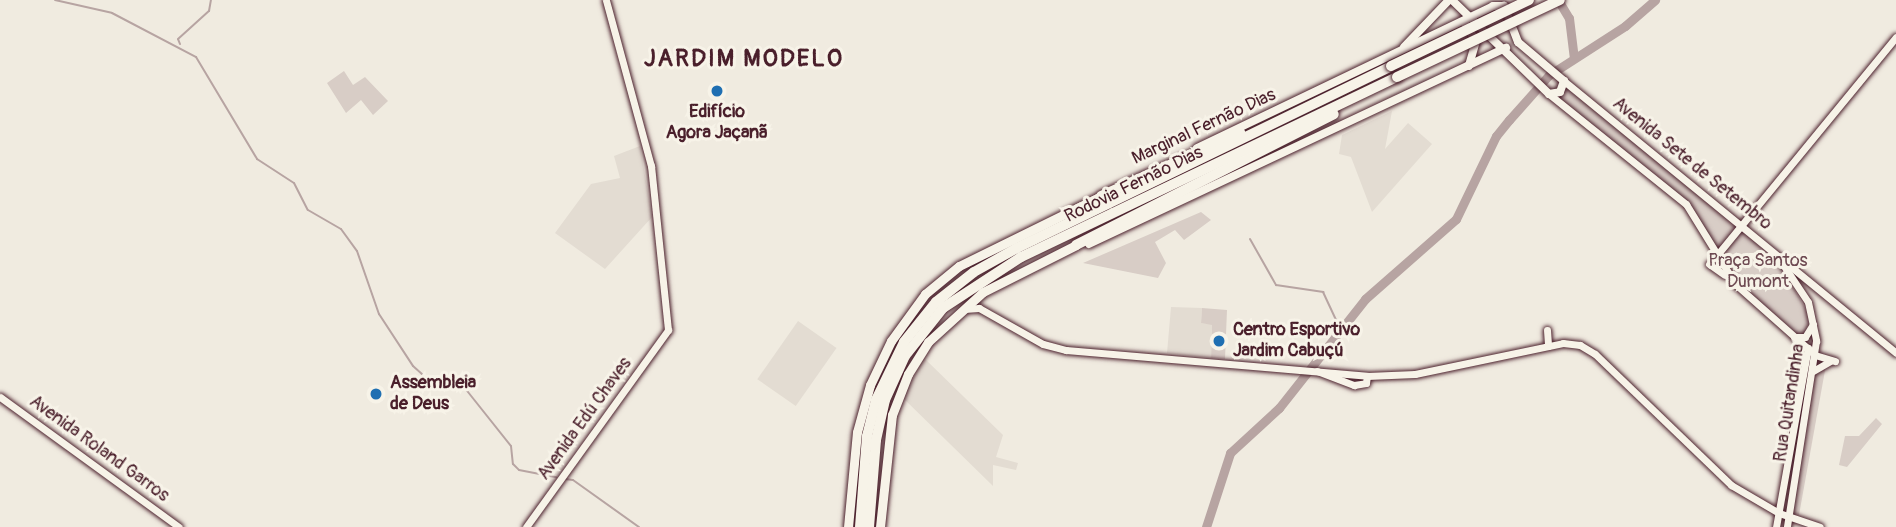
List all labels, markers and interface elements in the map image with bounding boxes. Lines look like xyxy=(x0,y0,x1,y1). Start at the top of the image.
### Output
district label: JARDIM MODELO xyxy=(646,45,842,73)
marker: Edifício Agora Jaçanã xyxy=(709,83,725,99)
street label: Marginal Fernão Dias xyxy=(1129,84,1279,170)
street label: Avenida Sete de Setembro xyxy=(1608,93,1776,235)
place label: Edifício Agora Jaçanã xyxy=(666,102,768,144)
street label: Rodovia Fernão Dias xyxy=(1061,142,1207,228)
park label: Praça Santos Dumont xyxy=(1708,251,1808,294)
place label: Centro Esportivo Jardim Cabuçú xyxy=(1233,320,1360,362)
marker: Centro Esportivo Jardim Cabuçú xyxy=(1211,333,1227,349)
street label: Rua Quitandinha xyxy=(1770,342,1810,464)
street label: Avenida Edú Chaves xyxy=(533,354,637,484)
place label: Assembleia de Deus xyxy=(390,373,476,416)
marker: Assembleia de Deus xyxy=(368,386,384,402)
street label: Avenida Roland Garros xyxy=(25,391,173,507)

